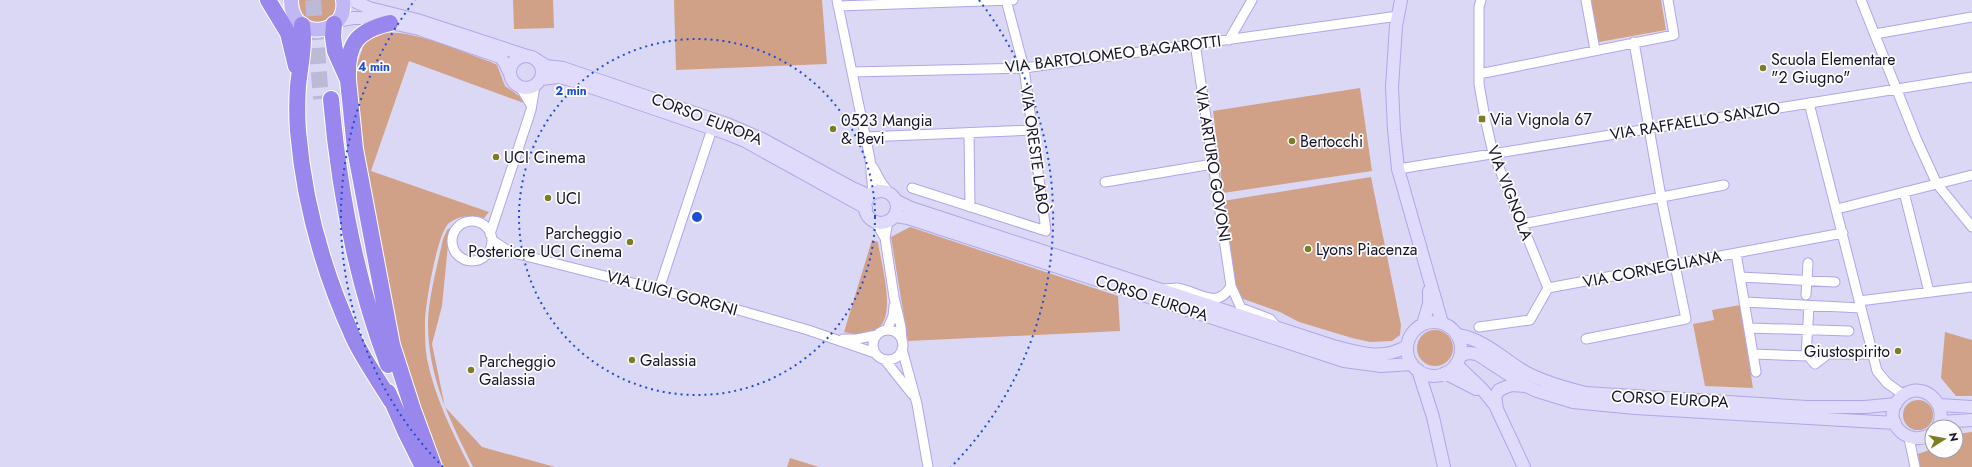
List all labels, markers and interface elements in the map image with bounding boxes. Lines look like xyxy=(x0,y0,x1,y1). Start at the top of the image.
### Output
street label: VIA BARTOLOMEO BAGAROTTI xyxy=(1004,29,1222,79)
place label: Scuola Elementare "2 Giugno" xyxy=(1771,48,1896,89)
text: 4 min xyxy=(358,58,390,76)
marker: Scuola Elementare "2 Giugno" xyxy=(1758,63,1768,73)
text: 2 min xyxy=(555,82,587,100)
street label: VIA ORESTE LABÒ xyxy=(1015,84,1055,216)
street label: VIA ARTURO GOVONI xyxy=(1189,85,1237,243)
street label: CORSO EUROPA xyxy=(648,87,766,151)
street label: VIA RAFFAELLO SANZIO xyxy=(1608,96,1782,146)
place label: Via Vignola 67 xyxy=(1490,108,1593,131)
place label: 0523 Mangia & Bevi xyxy=(841,109,932,150)
marker: Via Vignola 67 xyxy=(1477,114,1487,124)
marker: 0523 Mangia & Bevi xyxy=(828,124,838,134)
place label: Bertocchi xyxy=(1300,130,1363,153)
marker: Bertocchi xyxy=(1287,136,1297,146)
street label: VIA VIGNOLA xyxy=(1481,142,1539,244)
place label: UCI Cinema xyxy=(504,146,586,169)
marker: UCI Cinema xyxy=(491,152,501,162)
place label: UCI xyxy=(556,187,581,210)
marker: UCI xyxy=(543,193,553,203)
centre of rings xyxy=(690,210,704,224)
place label: Parcheggio Posteriore UCI Cinema xyxy=(468,222,622,263)
marker: Parcheggio Posteriore UCI Cinema xyxy=(625,237,635,247)
place label: Lyons Piacenza xyxy=(1316,238,1418,261)
marker: Lyons Piacenza xyxy=(1303,244,1313,254)
street label: VIA CORNEGLIANA xyxy=(1581,244,1724,294)
street label: VIA LUIGI GORGNI xyxy=(604,264,740,322)
street label: CORSO EUROPA xyxy=(1093,269,1212,327)
place label: Giustospirito xyxy=(1804,340,1890,363)
marker: Giustospirito xyxy=(1893,346,1903,356)
place label: Galassia xyxy=(640,349,696,372)
place label: Parcheggio Galassia xyxy=(479,350,556,391)
marker: Galassia xyxy=(627,355,637,365)
marker: Parcheggio Galassia xyxy=(466,365,476,375)
street label: CORSO EUROPA xyxy=(1611,384,1730,414)
north arrow xyxy=(1924,419,1964,459)
text: N xyxy=(1945,431,1963,443)

